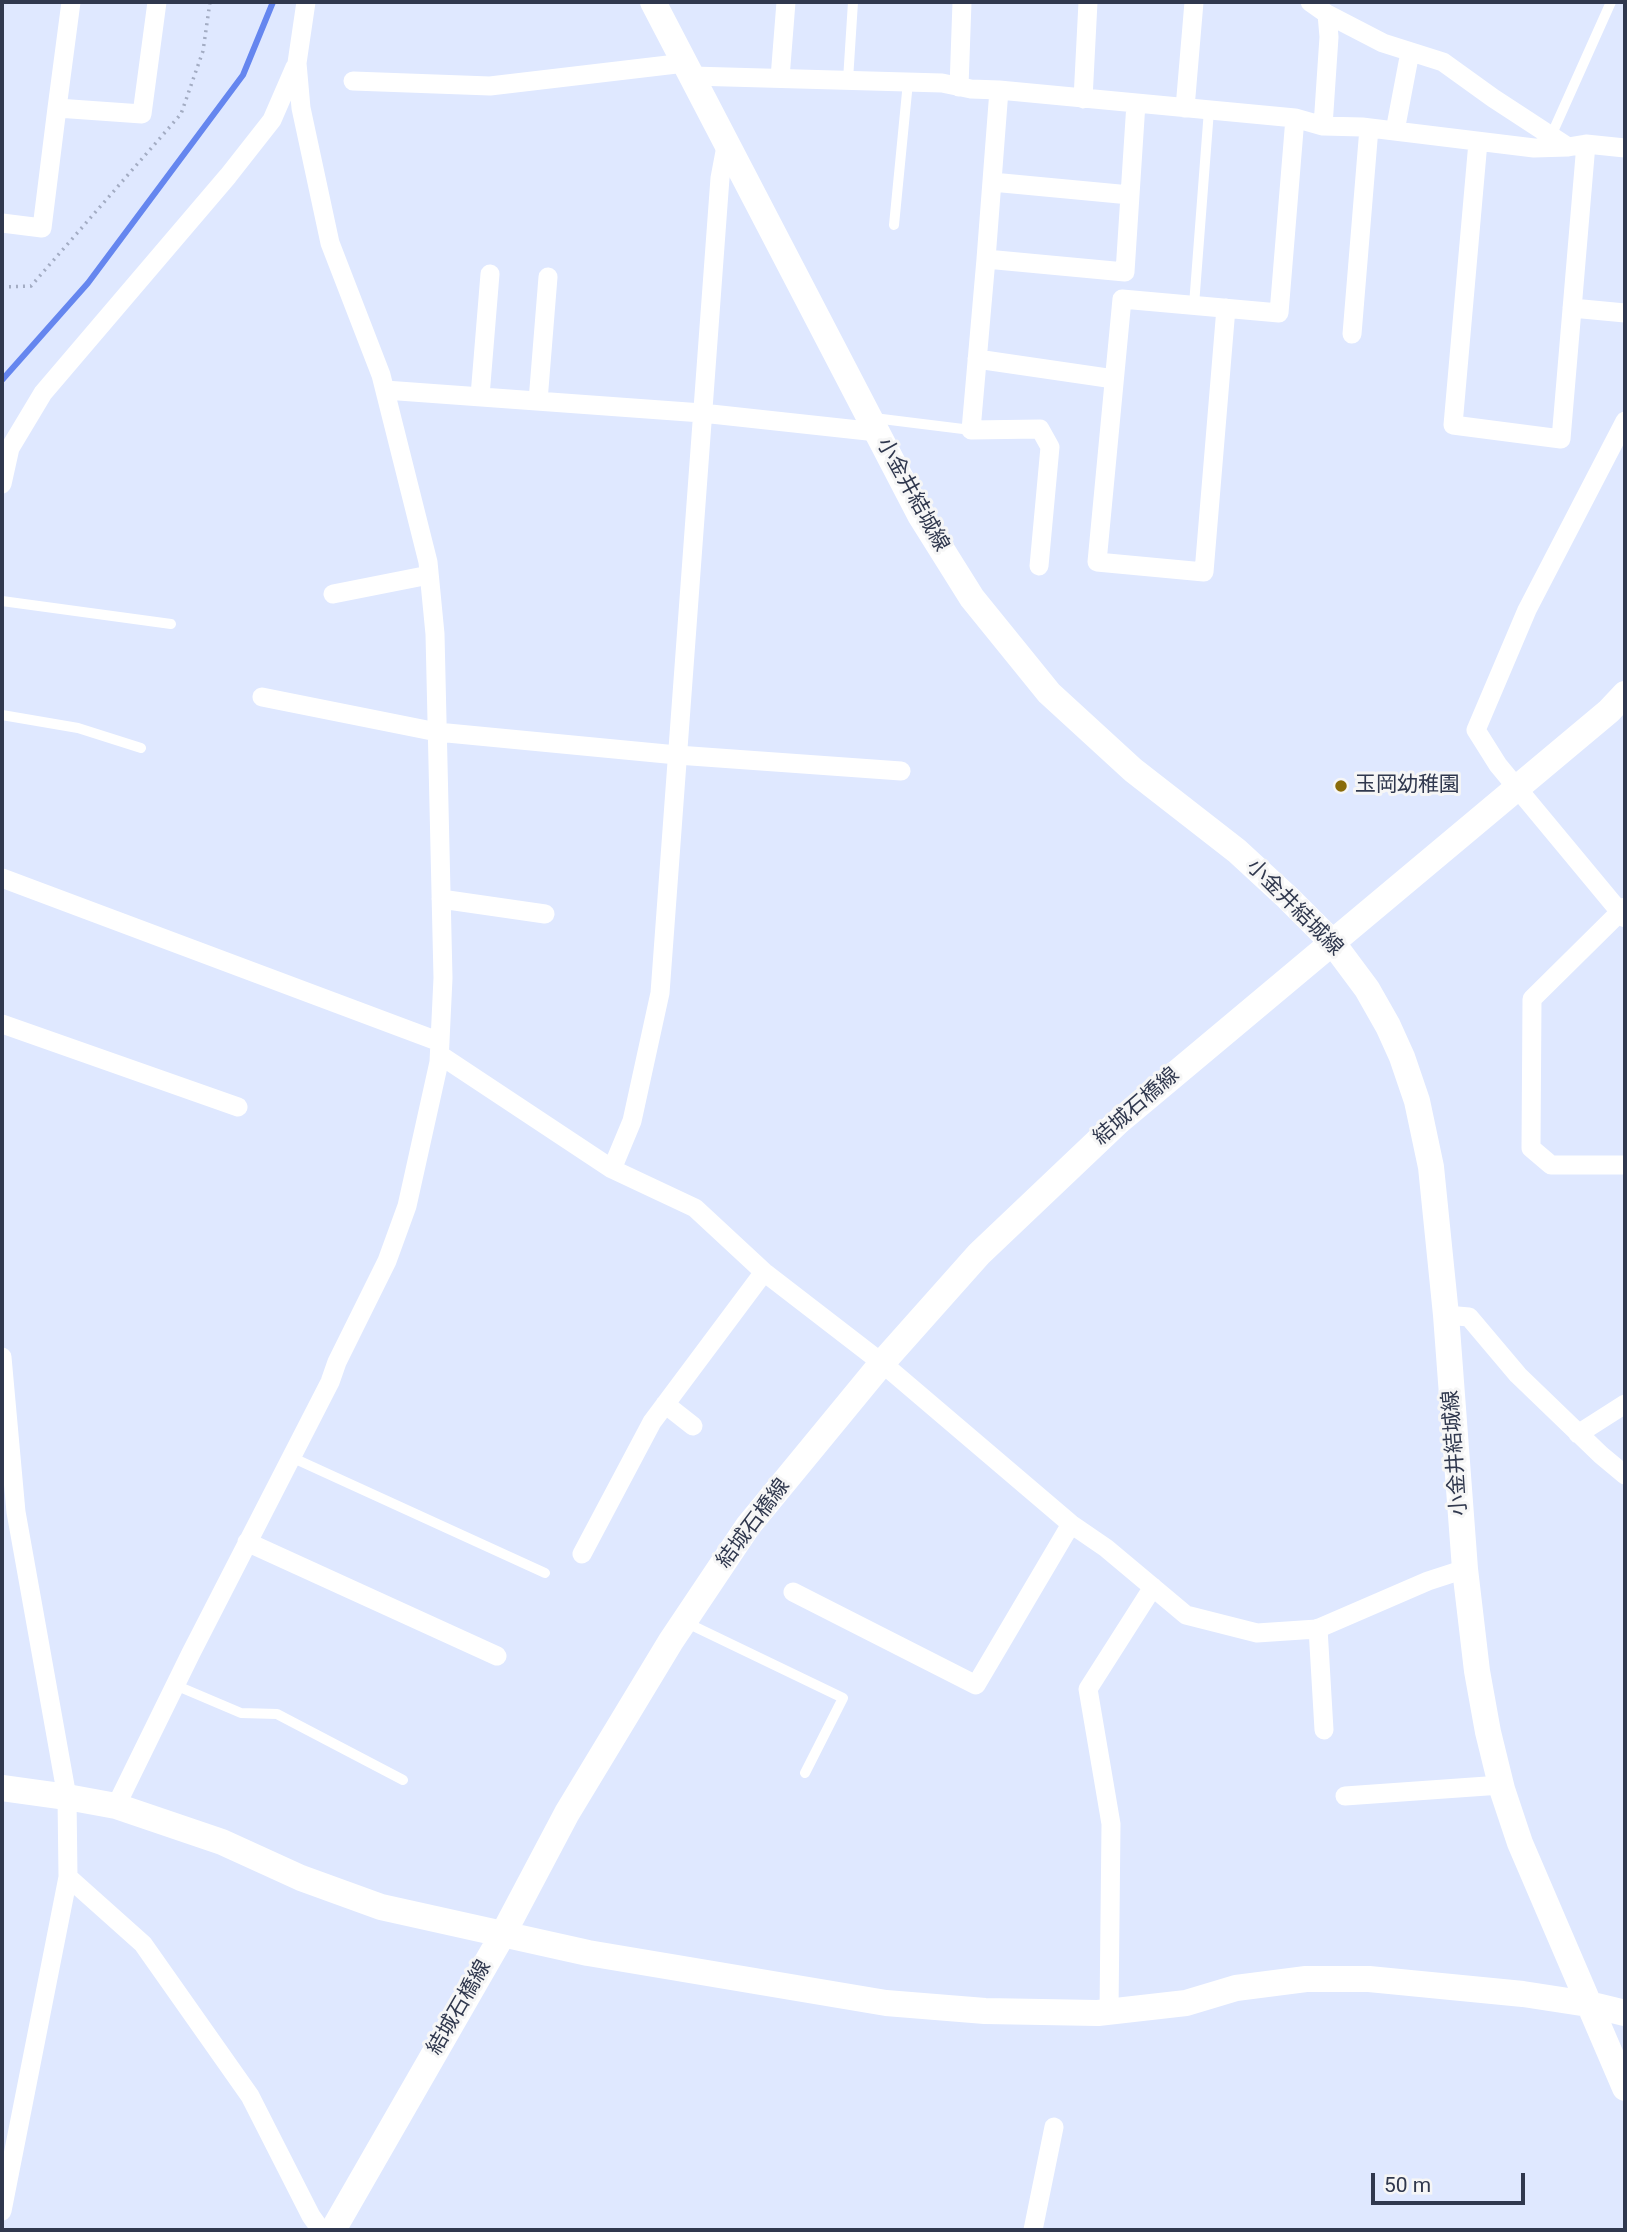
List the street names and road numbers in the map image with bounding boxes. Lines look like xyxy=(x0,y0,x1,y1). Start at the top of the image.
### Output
street label: 小金井結城線 xyxy=(870,434,954,556)
street label: 小金井結城線 xyxy=(1241,855,1347,961)
street label: 結城石橋線 xyxy=(1089,1063,1185,1151)
street label: 小金井結城線 xyxy=(1439,1389,1473,1517)
street label: 結城石橋線 xyxy=(712,1474,796,1574)
street label: 結城石橋線 xyxy=(423,1956,497,2060)

